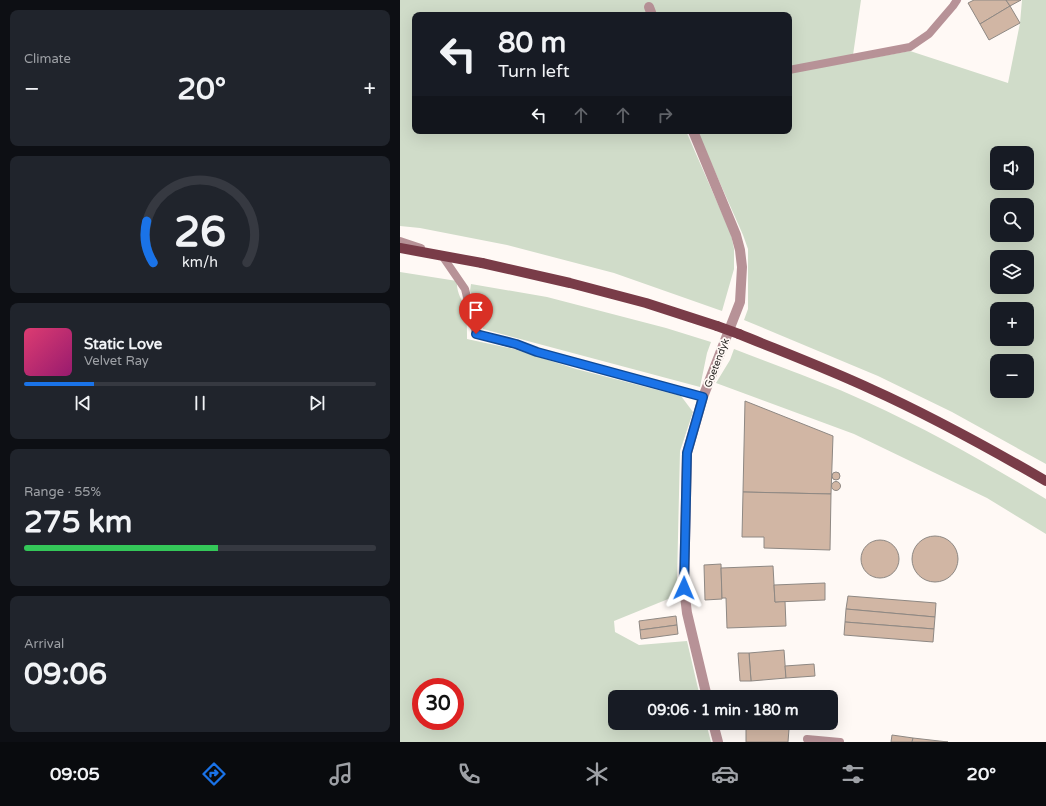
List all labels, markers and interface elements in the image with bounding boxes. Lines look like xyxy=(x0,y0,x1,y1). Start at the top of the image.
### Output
text: 80 m xyxy=(498,26,566,60)
icon: left xyxy=(432,28,484,80)
text: Climate xyxy=(24,51,71,67)
text: Turn left xyxy=(498,60,570,82)
text: 20° xyxy=(177,71,226,108)
text: − xyxy=(24,76,40,102)
text: + xyxy=(364,76,376,102)
icon: left xyxy=(528,104,550,126)
icon: ahead xyxy=(570,104,592,126)
icon: ahead xyxy=(612,104,634,126)
icon: right xyxy=(654,104,676,126)
map controls xyxy=(990,146,1034,398)
button: sound xyxy=(990,146,1034,190)
button: search xyxy=(990,198,1034,242)
text: 26 xyxy=(174,207,226,257)
button: layers xyxy=(990,250,1034,294)
text: km/h xyxy=(182,253,218,270)
pin xyxy=(459,293,493,334)
icon: arrive xyxy=(465,299,487,321)
button: + xyxy=(990,302,1034,346)
text: Static Love xyxy=(84,335,162,353)
street label: Goetendyk xyxy=(702,336,732,389)
text: Velvet Ray xyxy=(84,353,149,369)
button: − xyxy=(990,354,1034,398)
icon: previous xyxy=(72,392,94,414)
icon: pause xyxy=(189,392,211,414)
icon: next xyxy=(306,392,328,414)
text: Range · 55% xyxy=(24,484,101,500)
text: 275 km xyxy=(24,504,132,541)
position arrow xyxy=(663,567,705,609)
text: Arrival xyxy=(24,636,64,652)
text: 09:06 xyxy=(24,656,107,693)
speed limit sign: 30 xyxy=(412,678,464,730)
text: 09:06 · 1 min · 180 m xyxy=(648,701,798,719)
icon: directions xyxy=(200,760,228,788)
icon: music xyxy=(327,760,355,788)
icon: phone xyxy=(455,760,483,788)
icon: climate xyxy=(583,760,611,788)
icon: car xyxy=(711,760,739,788)
icon: filters xyxy=(839,760,867,788)
text: 09:05 xyxy=(50,763,100,785)
text: 20° xyxy=(967,763,996,785)

